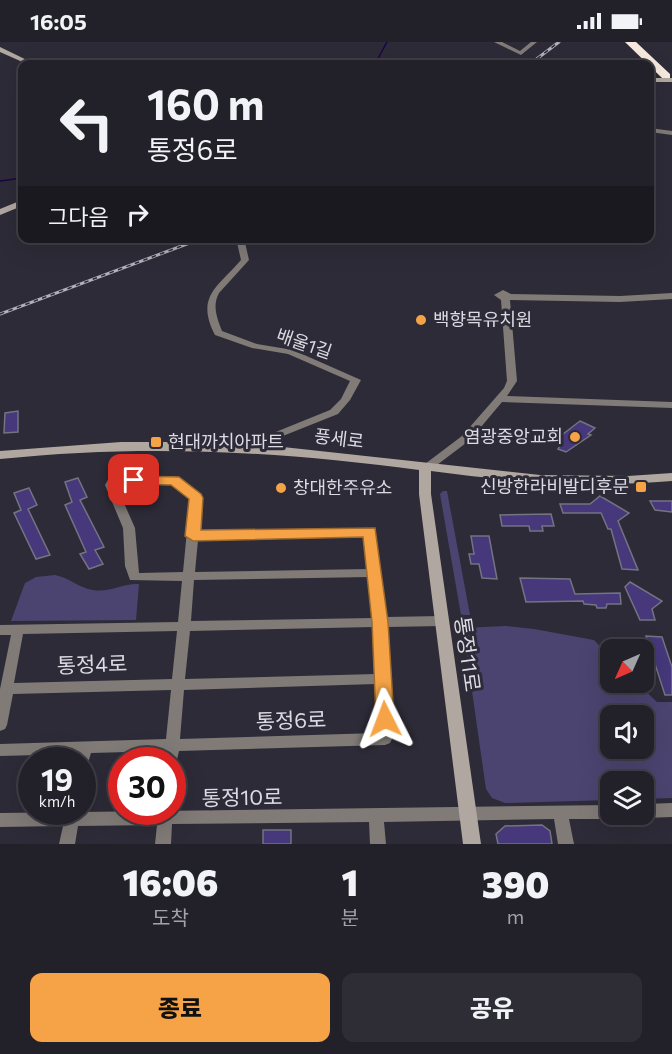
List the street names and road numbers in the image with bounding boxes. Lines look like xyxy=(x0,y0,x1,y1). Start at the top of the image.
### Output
street label: 배울1길 xyxy=(274,323,335,363)
street label: 풍세로 xyxy=(313,424,365,452)
street label: 통정11로 xyxy=(451,614,486,693)
street label: 통정4로 xyxy=(56,650,128,677)
street label: 통정6로 xyxy=(255,706,327,733)
street label: 통정10로 xyxy=(201,783,283,810)

